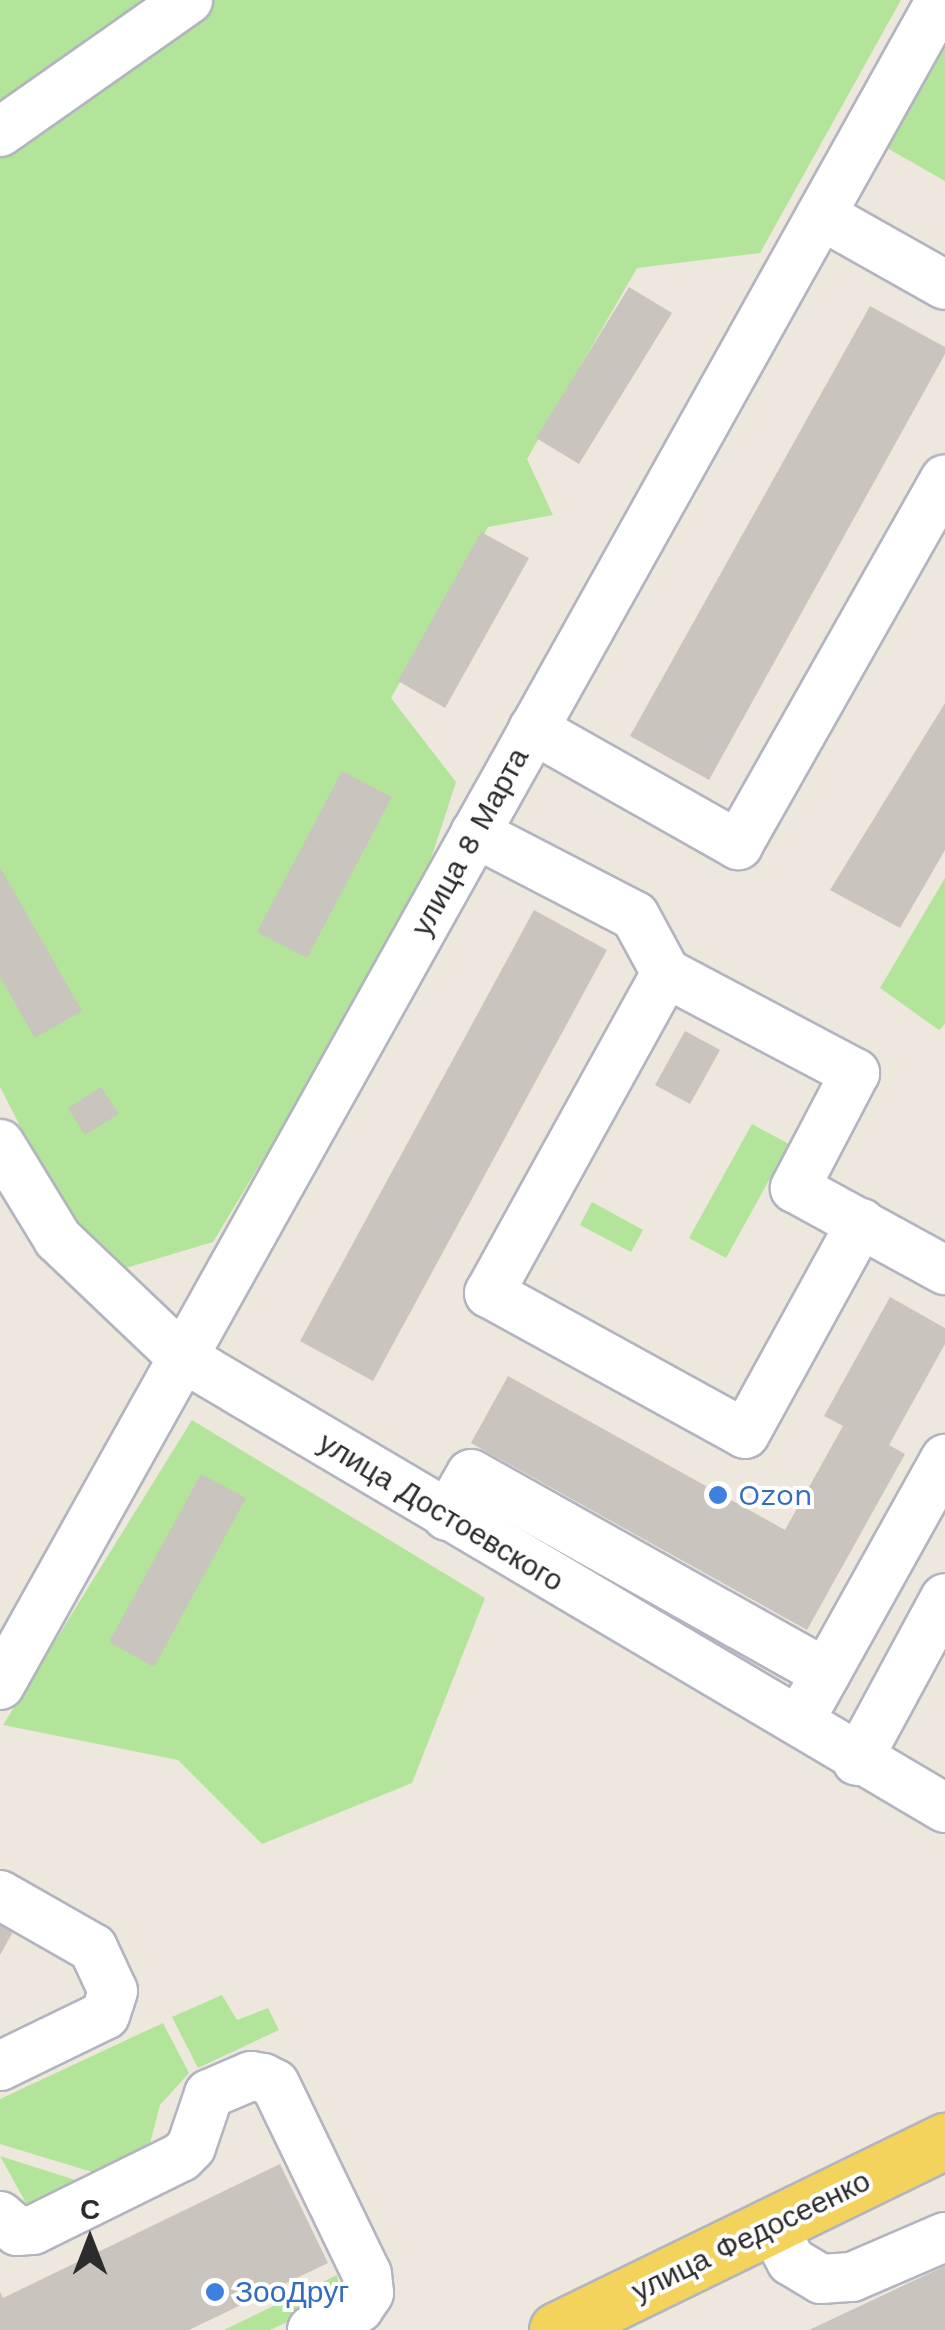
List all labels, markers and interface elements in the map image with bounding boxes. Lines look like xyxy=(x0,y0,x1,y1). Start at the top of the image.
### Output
street label: улица 8 Марта xyxy=(403,742,537,942)
street label: улица Достоевского xyxy=(312,1425,570,1599)
place label: Ozon xyxy=(738,1477,813,1513)
marker: Ozon xyxy=(707,1484,729,1506)
street label: улица Федосеенко xyxy=(626,2163,876,2309)
north arrow xyxy=(40,2190,140,2290)
text: С xyxy=(80,2193,100,2226)
place label: ЗооДруг xyxy=(235,2274,349,2310)
marker: ЗооДруг xyxy=(204,2281,226,2303)

